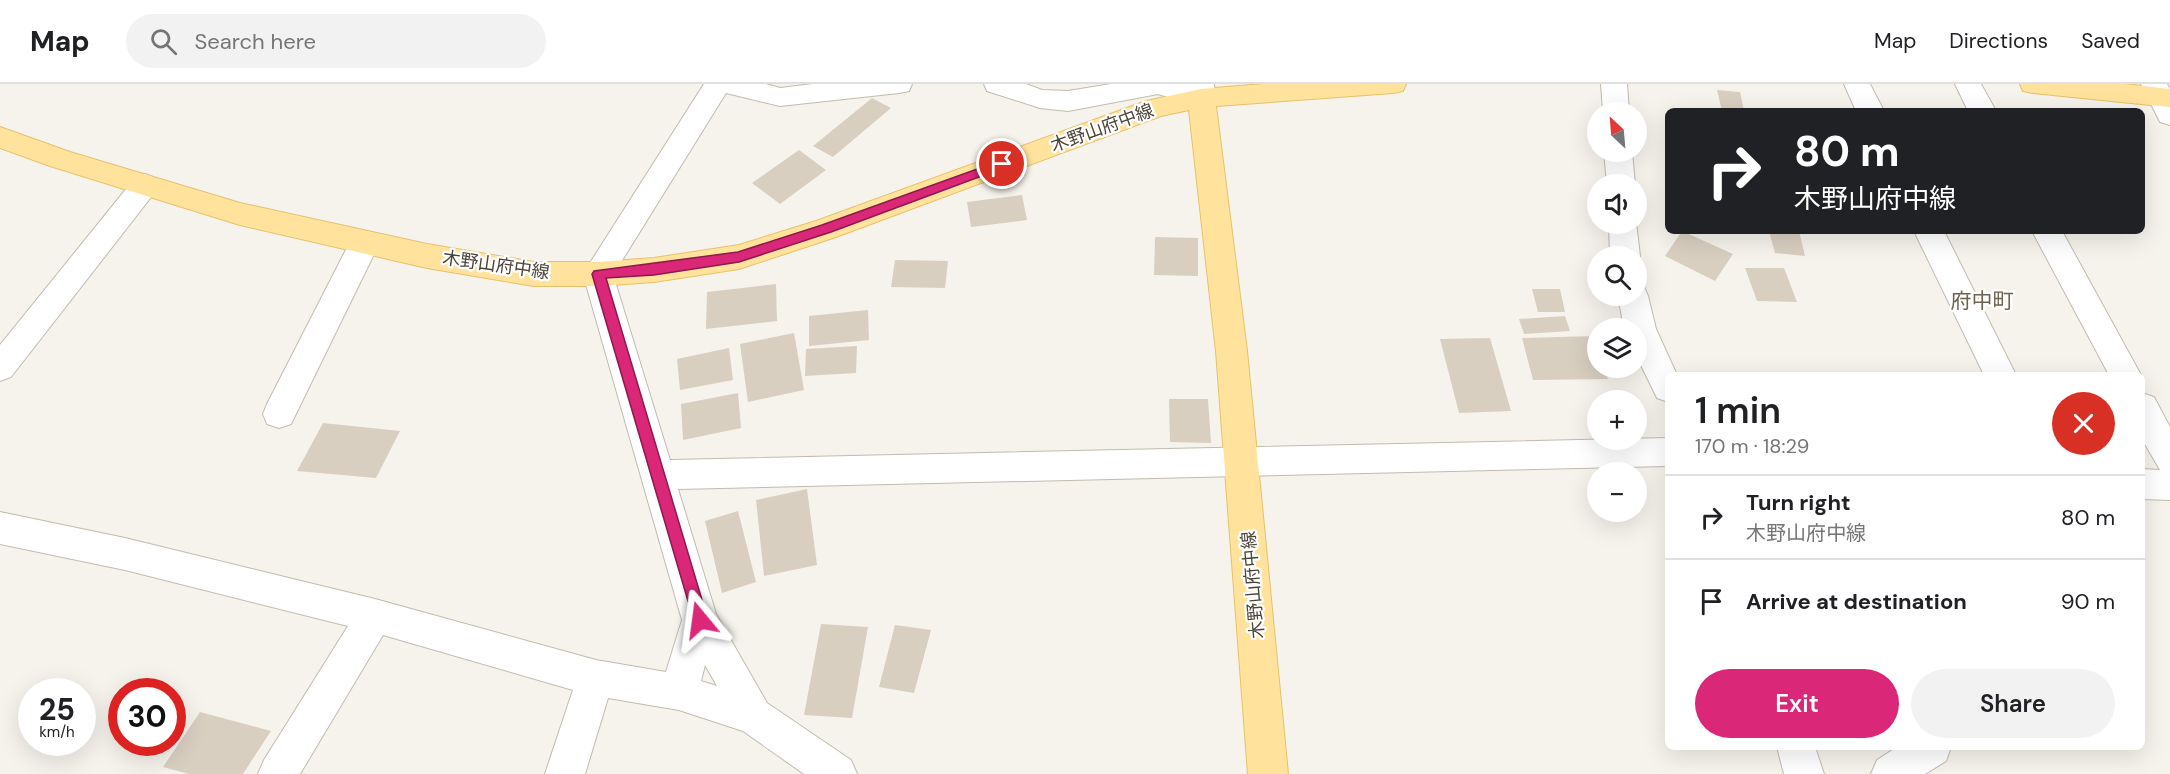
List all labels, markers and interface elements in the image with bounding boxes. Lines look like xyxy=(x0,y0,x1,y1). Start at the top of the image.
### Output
search box xyxy=(126,14,546,68)
text: Map xyxy=(30,23,90,60)
icon: search xyxy=(147,25,180,58)
text: Search here xyxy=(195,27,316,56)
text: Map xyxy=(1874,27,1916,55)
text: Directions xyxy=(1949,27,2048,55)
text: Saved xyxy=(2081,27,2140,55)
street label: 木野山府中線 xyxy=(1047,98,1157,158)
north arrow xyxy=(1587,102,1647,162)
map controls xyxy=(1587,102,1647,522)
text: 80 m xyxy=(1794,124,1900,179)
icon: right xyxy=(1695,132,1773,210)
pin xyxy=(976,138,1027,189)
icon: arrive xyxy=(985,147,1018,180)
button: sound xyxy=(1587,174,1647,234)
text: 木野山府中線 xyxy=(1794,181,1956,216)
street label: 木野山府中線 xyxy=(441,246,551,284)
button: search xyxy=(1587,246,1647,306)
district label: 府中町 xyxy=(1951,287,2014,315)
button: layers xyxy=(1587,318,1647,378)
text: 1 min xyxy=(1695,387,1781,434)
button: + xyxy=(1587,390,1647,450)
button: close xyxy=(2052,392,2115,455)
text: 170 m · 18:29 xyxy=(1695,433,1809,459)
button: − xyxy=(1587,462,1647,522)
text: Turn right xyxy=(1746,488,1851,517)
icon: right xyxy=(1695,501,1728,534)
text: 80 m xyxy=(2061,503,2115,532)
text: 木野山府中線 xyxy=(1746,520,1866,546)
street label: 木野山府中線 xyxy=(1236,530,1270,640)
icon: arrive xyxy=(1695,585,1728,618)
text: Arrive at destination xyxy=(1746,587,1967,616)
text: 90 m xyxy=(2061,587,2115,616)
position arrow xyxy=(668,588,732,652)
button: Exit xyxy=(1695,669,1899,738)
button: Share xyxy=(1911,669,2115,738)
speed limit sign: 30 xyxy=(108,678,186,756)
text: 25 xyxy=(39,690,75,729)
text: km/h xyxy=(39,722,75,742)

